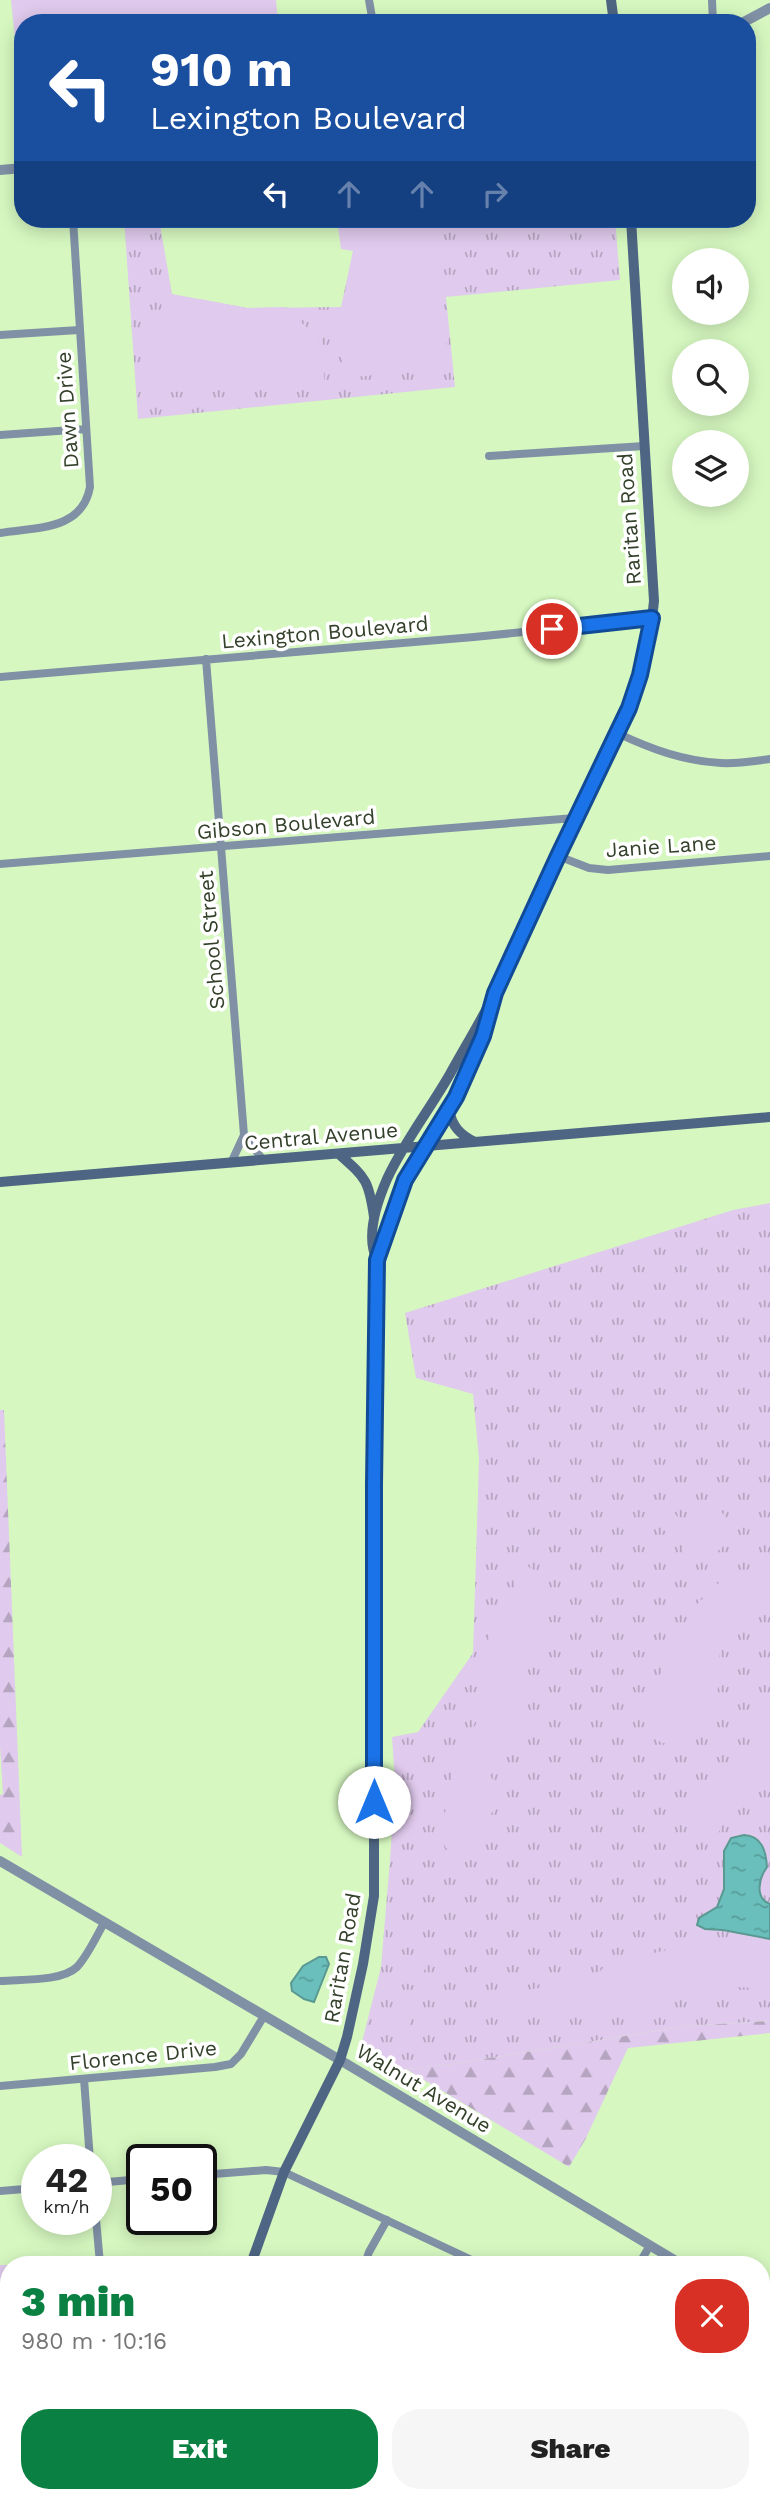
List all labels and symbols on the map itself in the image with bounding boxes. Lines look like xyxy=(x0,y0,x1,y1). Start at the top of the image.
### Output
street label: Dawn Drive xyxy=(50,351,84,469)
street label: Raritan Road xyxy=(612,452,646,586)
pin xyxy=(522,599,582,659)
street label: Lexington Boulevard xyxy=(220,610,430,654)
street label: Gibson Boulevard xyxy=(196,804,376,844)
street label: Janie Lane xyxy=(605,830,717,862)
street label: School Street xyxy=(192,869,230,1011)
street label: Central Avenue xyxy=(243,1117,399,1155)
position arrow xyxy=(337,1765,411,1839)
street label: Raritan Road xyxy=(318,1891,366,2025)
street label: Florence Drive xyxy=(68,2035,218,2075)
street label: Walnut Avenue xyxy=(352,2038,496,2138)
speed limit sign: 50 xyxy=(126,2144,217,2235)

